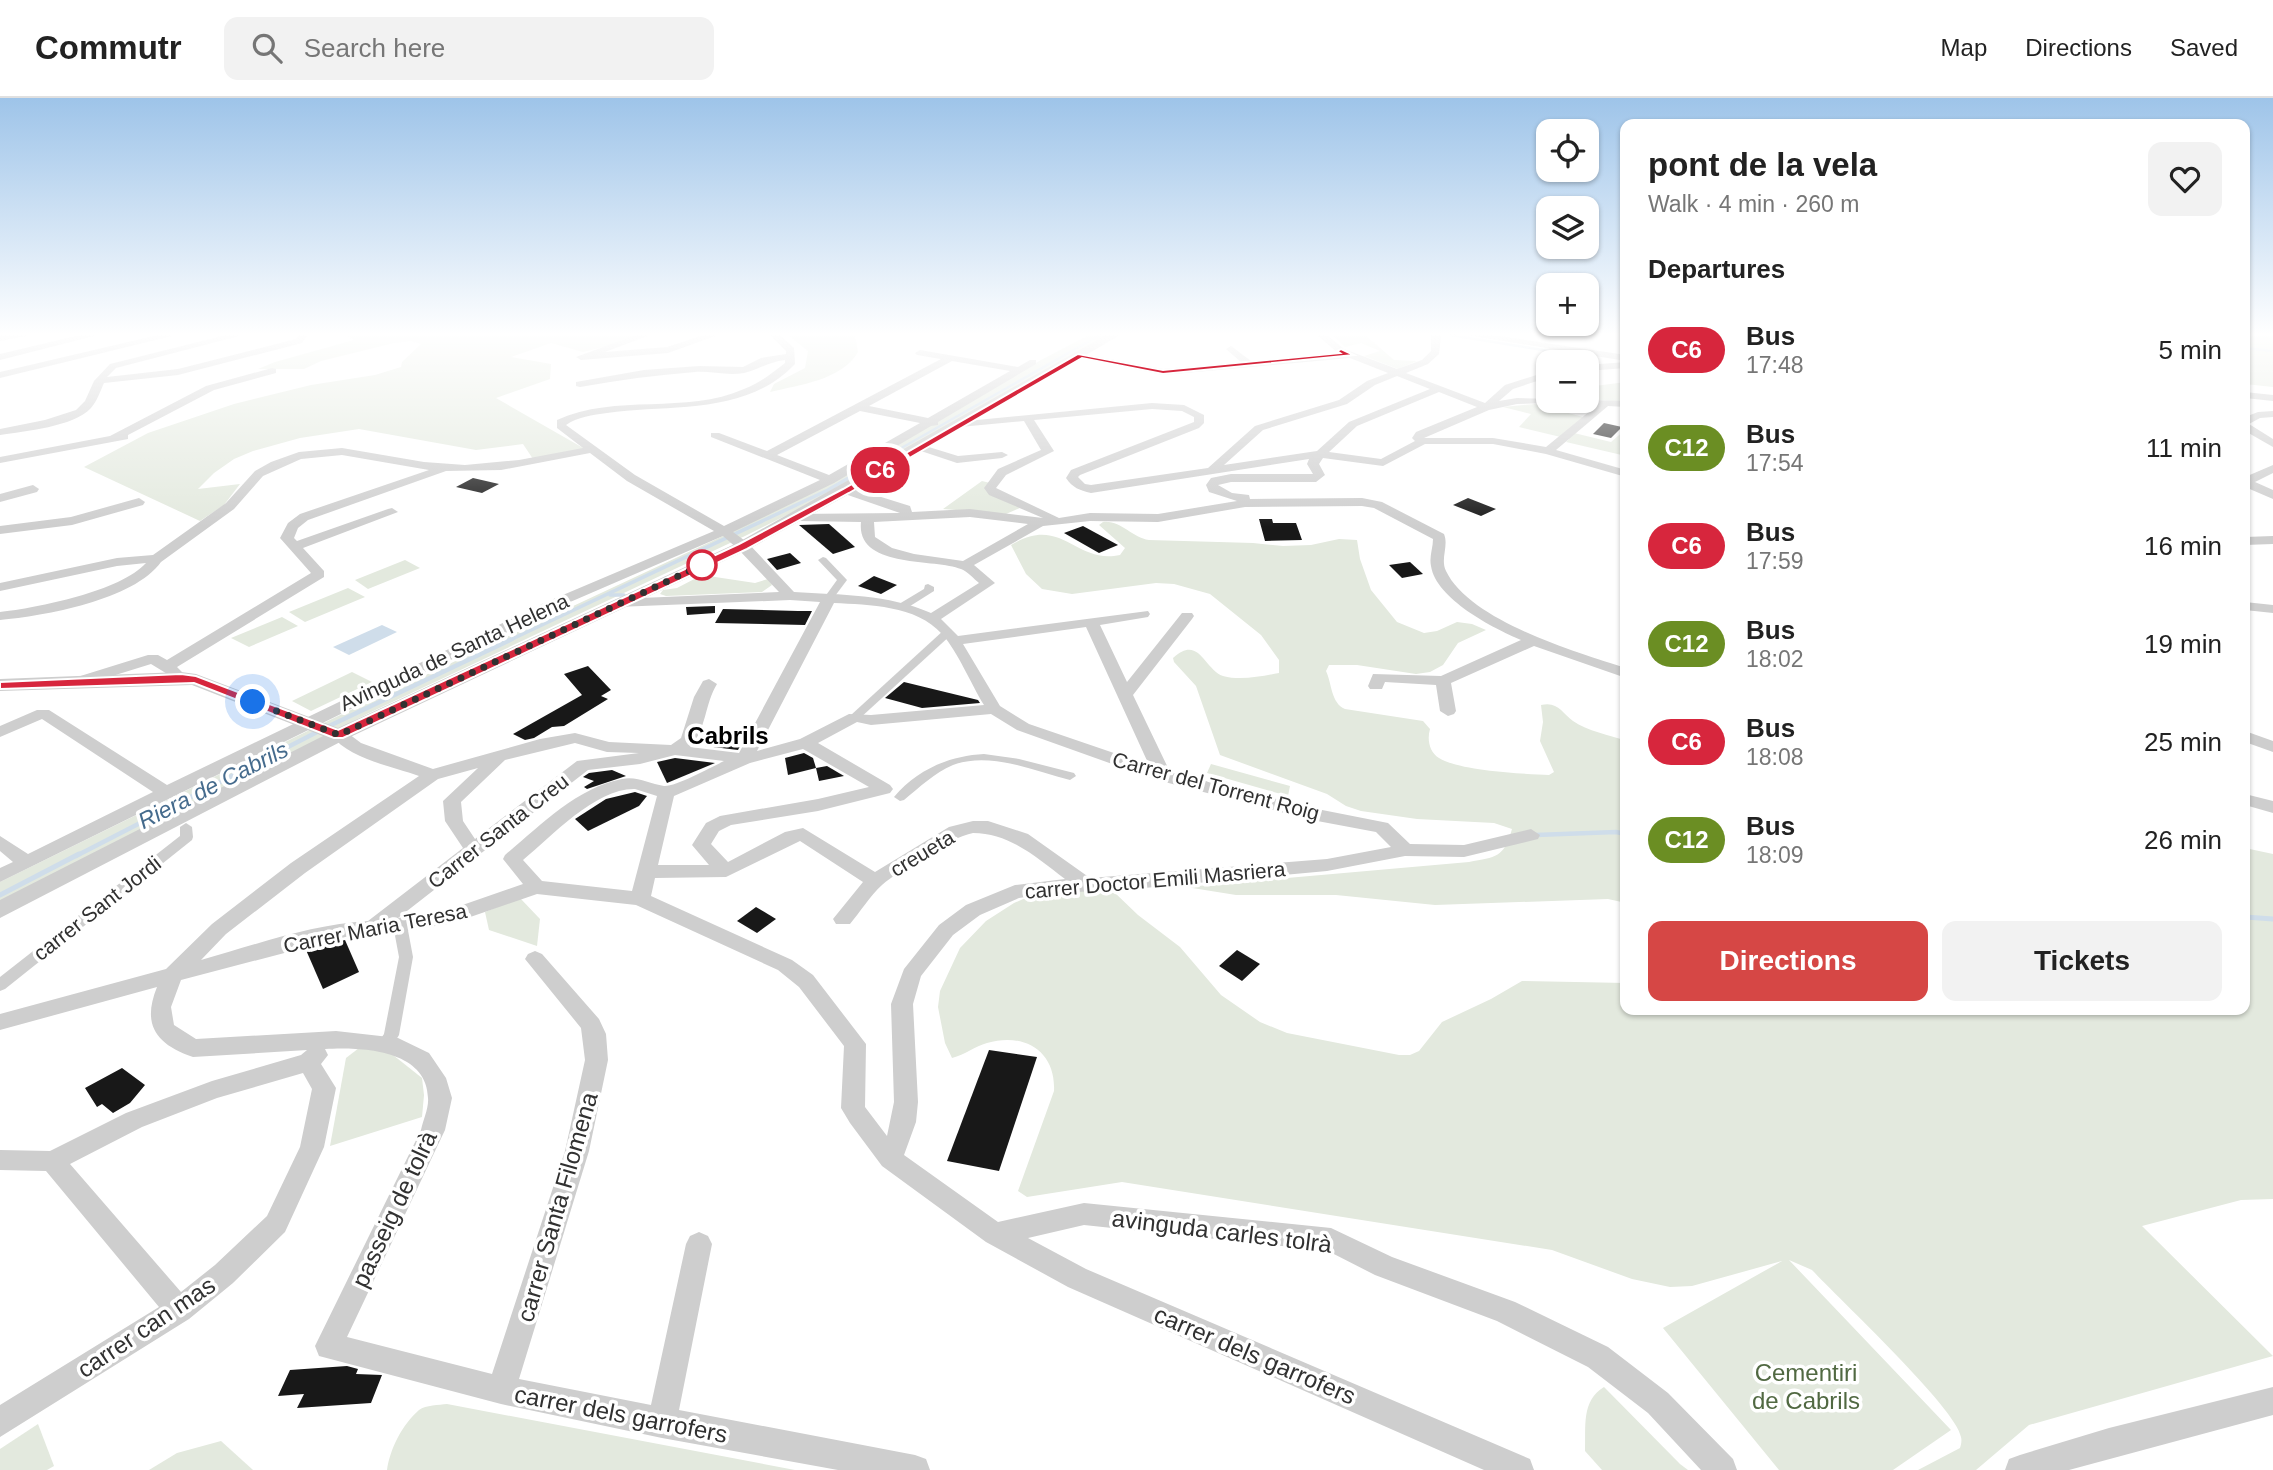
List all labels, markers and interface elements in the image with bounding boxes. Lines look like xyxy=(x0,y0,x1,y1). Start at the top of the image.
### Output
search box xyxy=(224,17,714,80)
text: Commutr xyxy=(35,29,182,66)
icon: search xyxy=(248,29,286,67)
text: Search here xyxy=(304,33,445,63)
text: Map xyxy=(1941,34,1987,61)
text: Directions xyxy=(2025,34,2132,61)
text: Saved xyxy=(2170,34,2238,61)
map controls xyxy=(1536,119,1599,413)
button: locate xyxy=(1536,119,1599,182)
button: heart xyxy=(2148,142,2222,216)
text: pont de la vela xyxy=(1648,146,1877,183)
text: Walk · 4 min · 260 m xyxy=(1648,191,1859,217)
button: layers xyxy=(1536,196,1599,259)
text: Departures xyxy=(1648,254,1785,284)
button: + xyxy=(1536,273,1599,336)
text: Bus xyxy=(1746,321,1795,351)
text: 5 min xyxy=(2158,335,2222,365)
text: C6 xyxy=(1671,336,1702,363)
button: − xyxy=(1536,350,1599,413)
text: 17:48 xyxy=(1746,352,1804,378)
text: Bus xyxy=(1746,419,1795,449)
text: 11 min xyxy=(2146,433,2222,463)
text: C12 xyxy=(1664,434,1709,461)
line badge: C6 xyxy=(848,447,912,493)
text: 17:54 xyxy=(1746,450,1804,476)
text: C6 xyxy=(865,456,895,483)
text: Bus xyxy=(1746,517,1795,547)
text: 16 min xyxy=(2144,531,2222,561)
text: C6 xyxy=(1671,532,1702,559)
text: 17:59 xyxy=(1746,548,1804,574)
unlabelled marker xyxy=(687,550,717,580)
street label: Avinguda de Santa Helena xyxy=(336,589,572,715)
text: Bus xyxy=(1746,615,1795,645)
text: 19 min xyxy=(2144,629,2222,659)
text: C12 xyxy=(1664,630,1709,657)
text: 18:02 xyxy=(1746,646,1804,672)
your location xyxy=(235,684,270,719)
text: Bus xyxy=(1746,713,1795,743)
district label: Cabrils xyxy=(687,722,769,749)
text: 25 min xyxy=(2144,727,2222,757)
text: C6 xyxy=(1671,728,1702,755)
water label: Riera de Cabrils xyxy=(134,736,293,834)
text: 18:08 xyxy=(1746,744,1804,770)
street label: Carrer del Torrent Roig xyxy=(1110,747,1322,825)
street label: Carrer Santa Creu xyxy=(423,769,573,893)
text: Bus xyxy=(1746,811,1795,841)
street label: creueta xyxy=(886,825,958,881)
text: 26 min xyxy=(2144,825,2222,855)
text: C12 xyxy=(1664,826,1709,853)
text: 18:09 xyxy=(1746,842,1804,868)
street label: carrer Sant Jordi xyxy=(29,851,165,965)
street label: carrer Doctor Emili Masriera xyxy=(1024,857,1287,903)
street label: Carrer Maria Teresa xyxy=(281,899,469,957)
button: Directions xyxy=(1648,921,1928,1001)
button: Tickets xyxy=(1942,921,2222,1001)
street label: carrer Santa Filomena xyxy=(511,1089,603,1325)
street label: passeig de tolrà xyxy=(346,1126,442,1291)
street label: avinguda carles tolrà xyxy=(1110,1204,1334,1258)
street label: carrer can mas xyxy=(72,1271,220,1383)
street label: carrer dels garrofers xyxy=(1150,1300,1360,1410)
park label: Cementiri de Cabrils xyxy=(1752,1359,1860,1414)
street label: carrer dels garrofers xyxy=(512,1380,730,1448)

